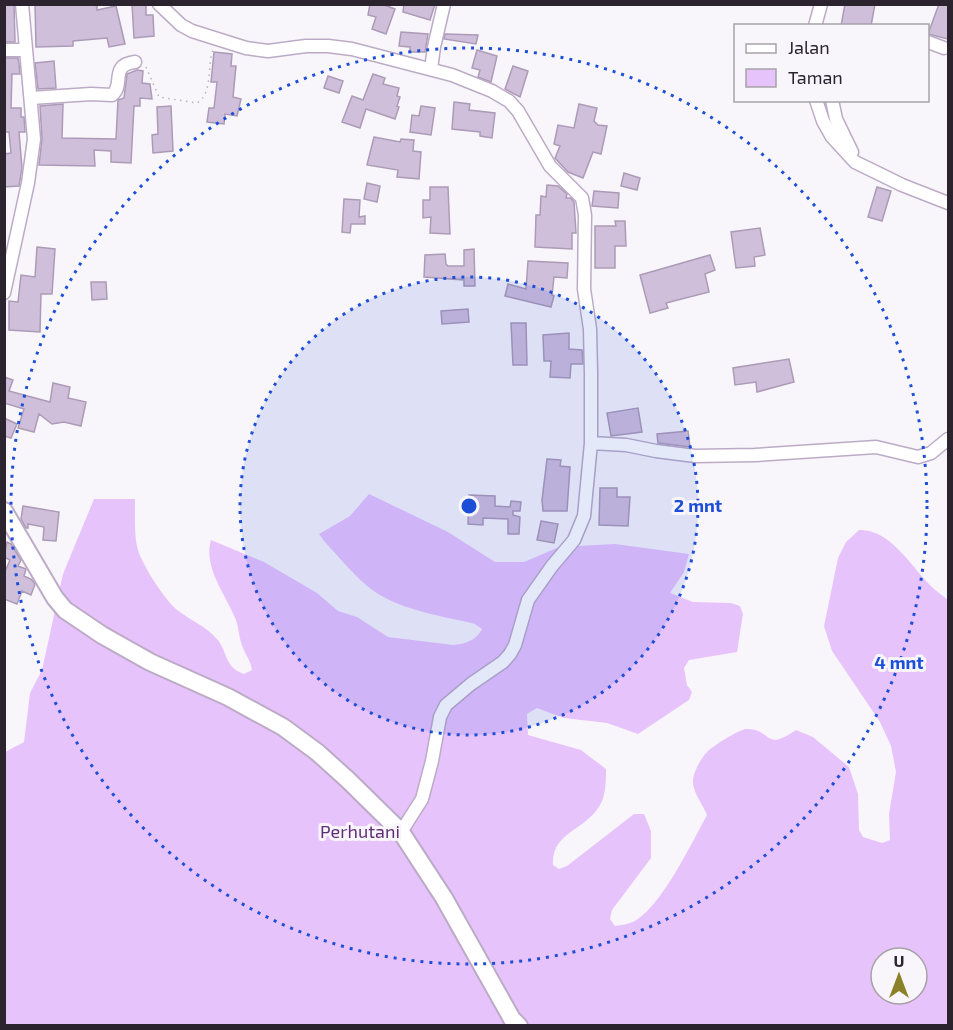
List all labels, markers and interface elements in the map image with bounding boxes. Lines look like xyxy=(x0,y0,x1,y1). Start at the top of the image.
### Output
legend xyxy=(734,24,929,102)
text: Jalan xyxy=(788,36,830,58)
text: Taman xyxy=(788,66,843,88)
text: 2 mnt xyxy=(674,494,723,516)
centre of rings xyxy=(459,496,479,516)
text: 4 mnt xyxy=(874,651,924,673)
park label: Perhutani xyxy=(320,820,400,842)
north arrow xyxy=(869,946,929,1006)
text: U xyxy=(894,951,904,970)

